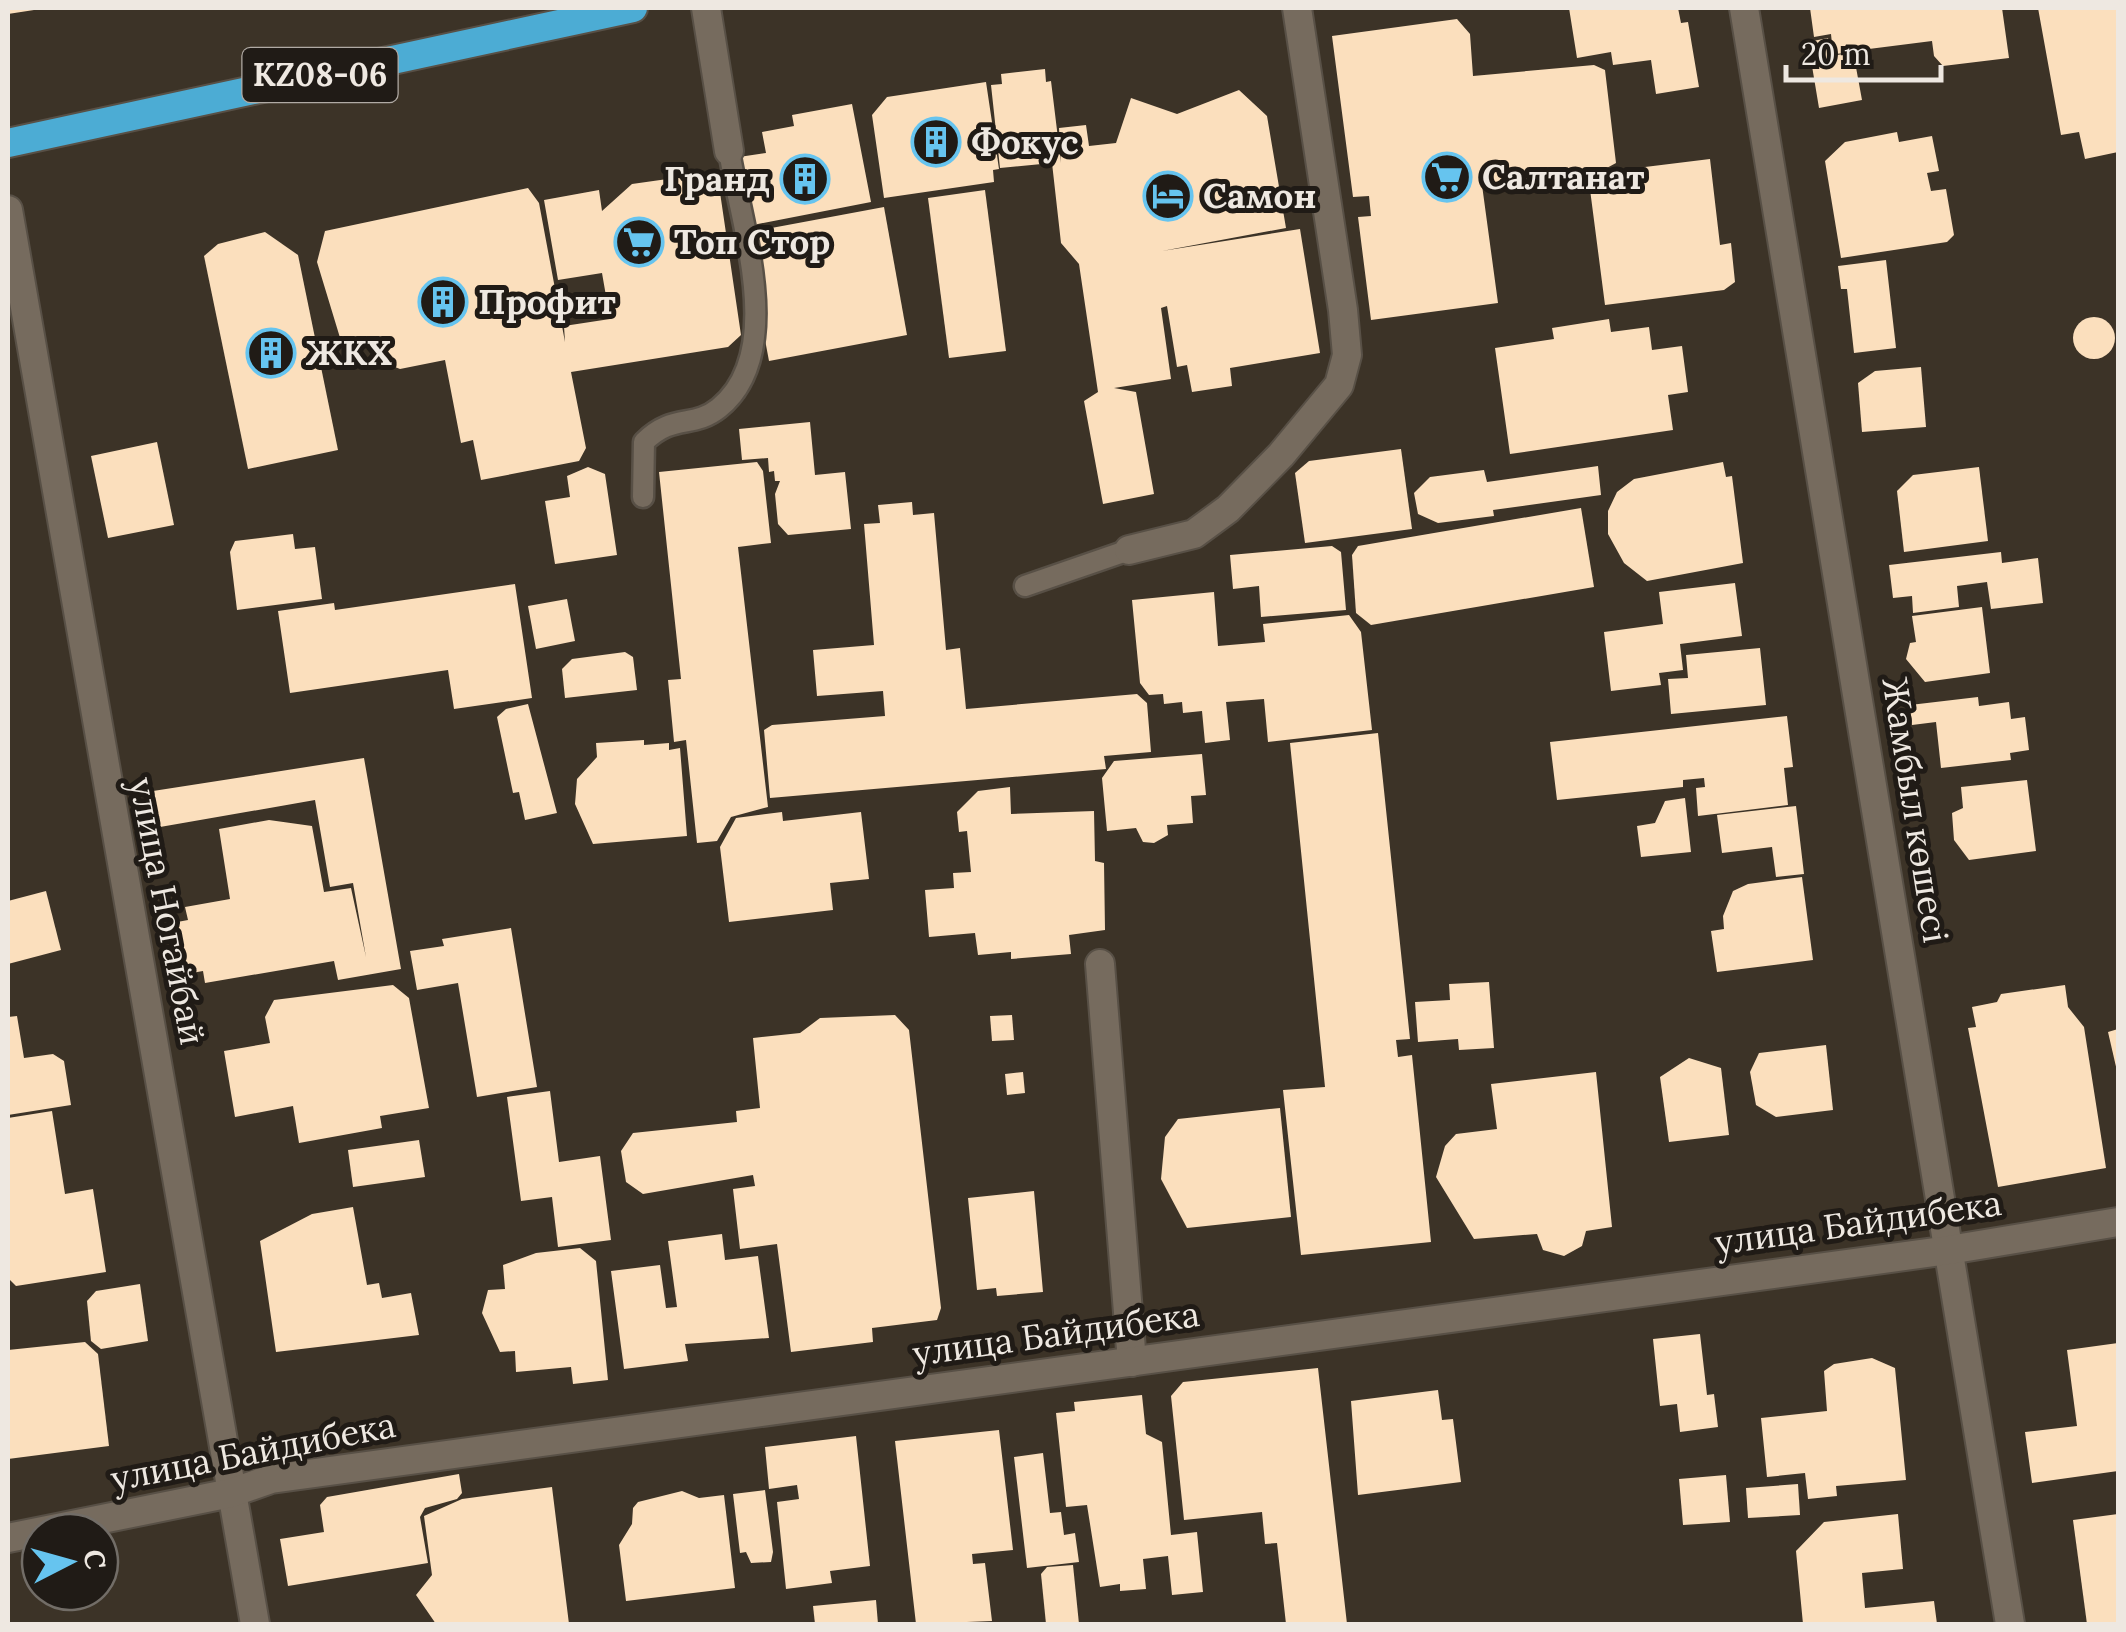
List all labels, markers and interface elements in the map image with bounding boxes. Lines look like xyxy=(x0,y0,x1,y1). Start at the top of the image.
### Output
scale bar xyxy=(1786,20,1941,82)
text: 20 m xyxy=(1801,35,1870,73)
road number: KZ08-06 xyxy=(242,48,398,102)
building icon: Фокус xyxy=(910,116,962,168)
place label: Фокус xyxy=(971,119,1079,164)
supermarket icon: Салтанат xyxy=(1421,151,1473,203)
building icon: Гранд xyxy=(779,153,831,205)
place label: Салтанат xyxy=(1482,154,1645,199)
place label: Гранд xyxy=(664,156,770,201)
hotel icon: Самон xyxy=(1142,170,1194,222)
place label: Самон xyxy=(1203,173,1317,218)
supermarket icon: Топ Стор xyxy=(613,216,665,268)
place label: Топ Стор xyxy=(674,219,830,264)
building icon: Профит xyxy=(417,276,469,328)
place label: Профит xyxy=(478,279,616,324)
building icon: ЖКХ xyxy=(245,327,297,379)
place label: ЖКХ xyxy=(306,330,392,375)
street label: Жамбыл көшесі xyxy=(1872,674,1959,946)
street label: улица Ногайбай xyxy=(120,773,215,1048)
street label: улица Байдибека xyxy=(1712,1180,2004,1265)
street label: улица Байдибека xyxy=(910,1291,1202,1376)
street label: улица Байдибека xyxy=(107,1402,399,1501)
north arrow xyxy=(20,1512,120,1612)
text: С xyxy=(76,1548,114,1572)

